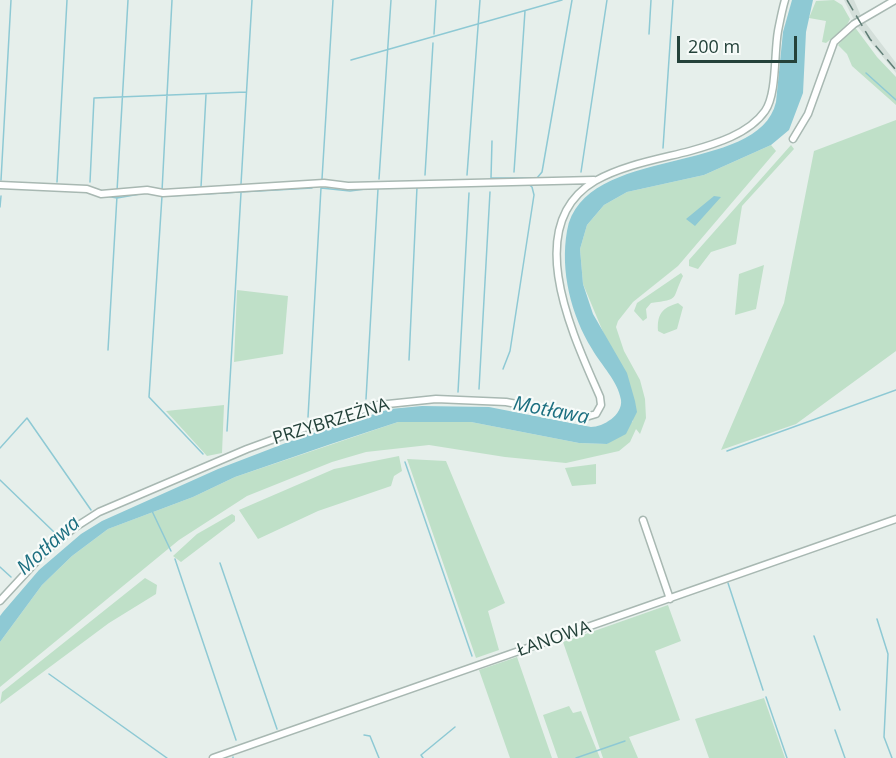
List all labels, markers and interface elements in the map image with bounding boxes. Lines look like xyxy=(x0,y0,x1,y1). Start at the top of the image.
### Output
scale bar xyxy=(680,24,800,62)
text: 200 m xyxy=(688,34,740,58)
water label: Motława xyxy=(511,392,591,430)
street label: PRZYBRZEŻNA xyxy=(270,394,392,450)
water label: Motława xyxy=(13,511,85,581)
street label: ŁANOWA xyxy=(514,616,594,662)

